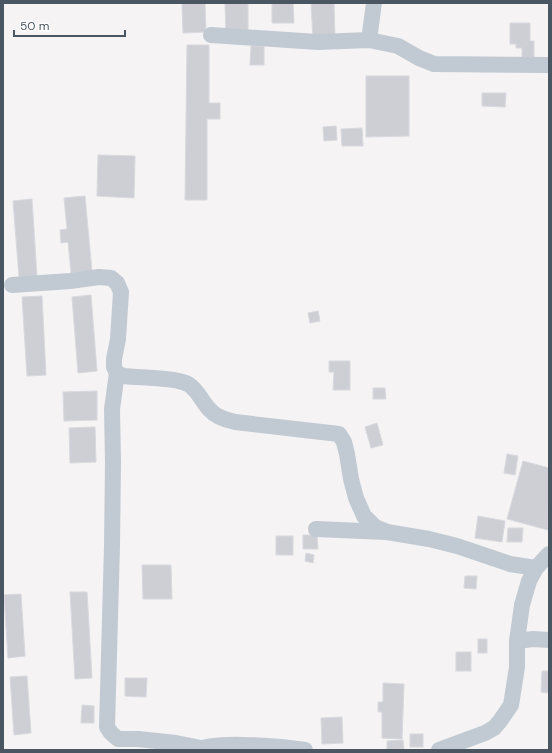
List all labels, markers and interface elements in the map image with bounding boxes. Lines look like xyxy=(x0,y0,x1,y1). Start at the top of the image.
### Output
scale bar xyxy=(14,12,125,38)
text: 50 m xyxy=(20,18,49,34)

